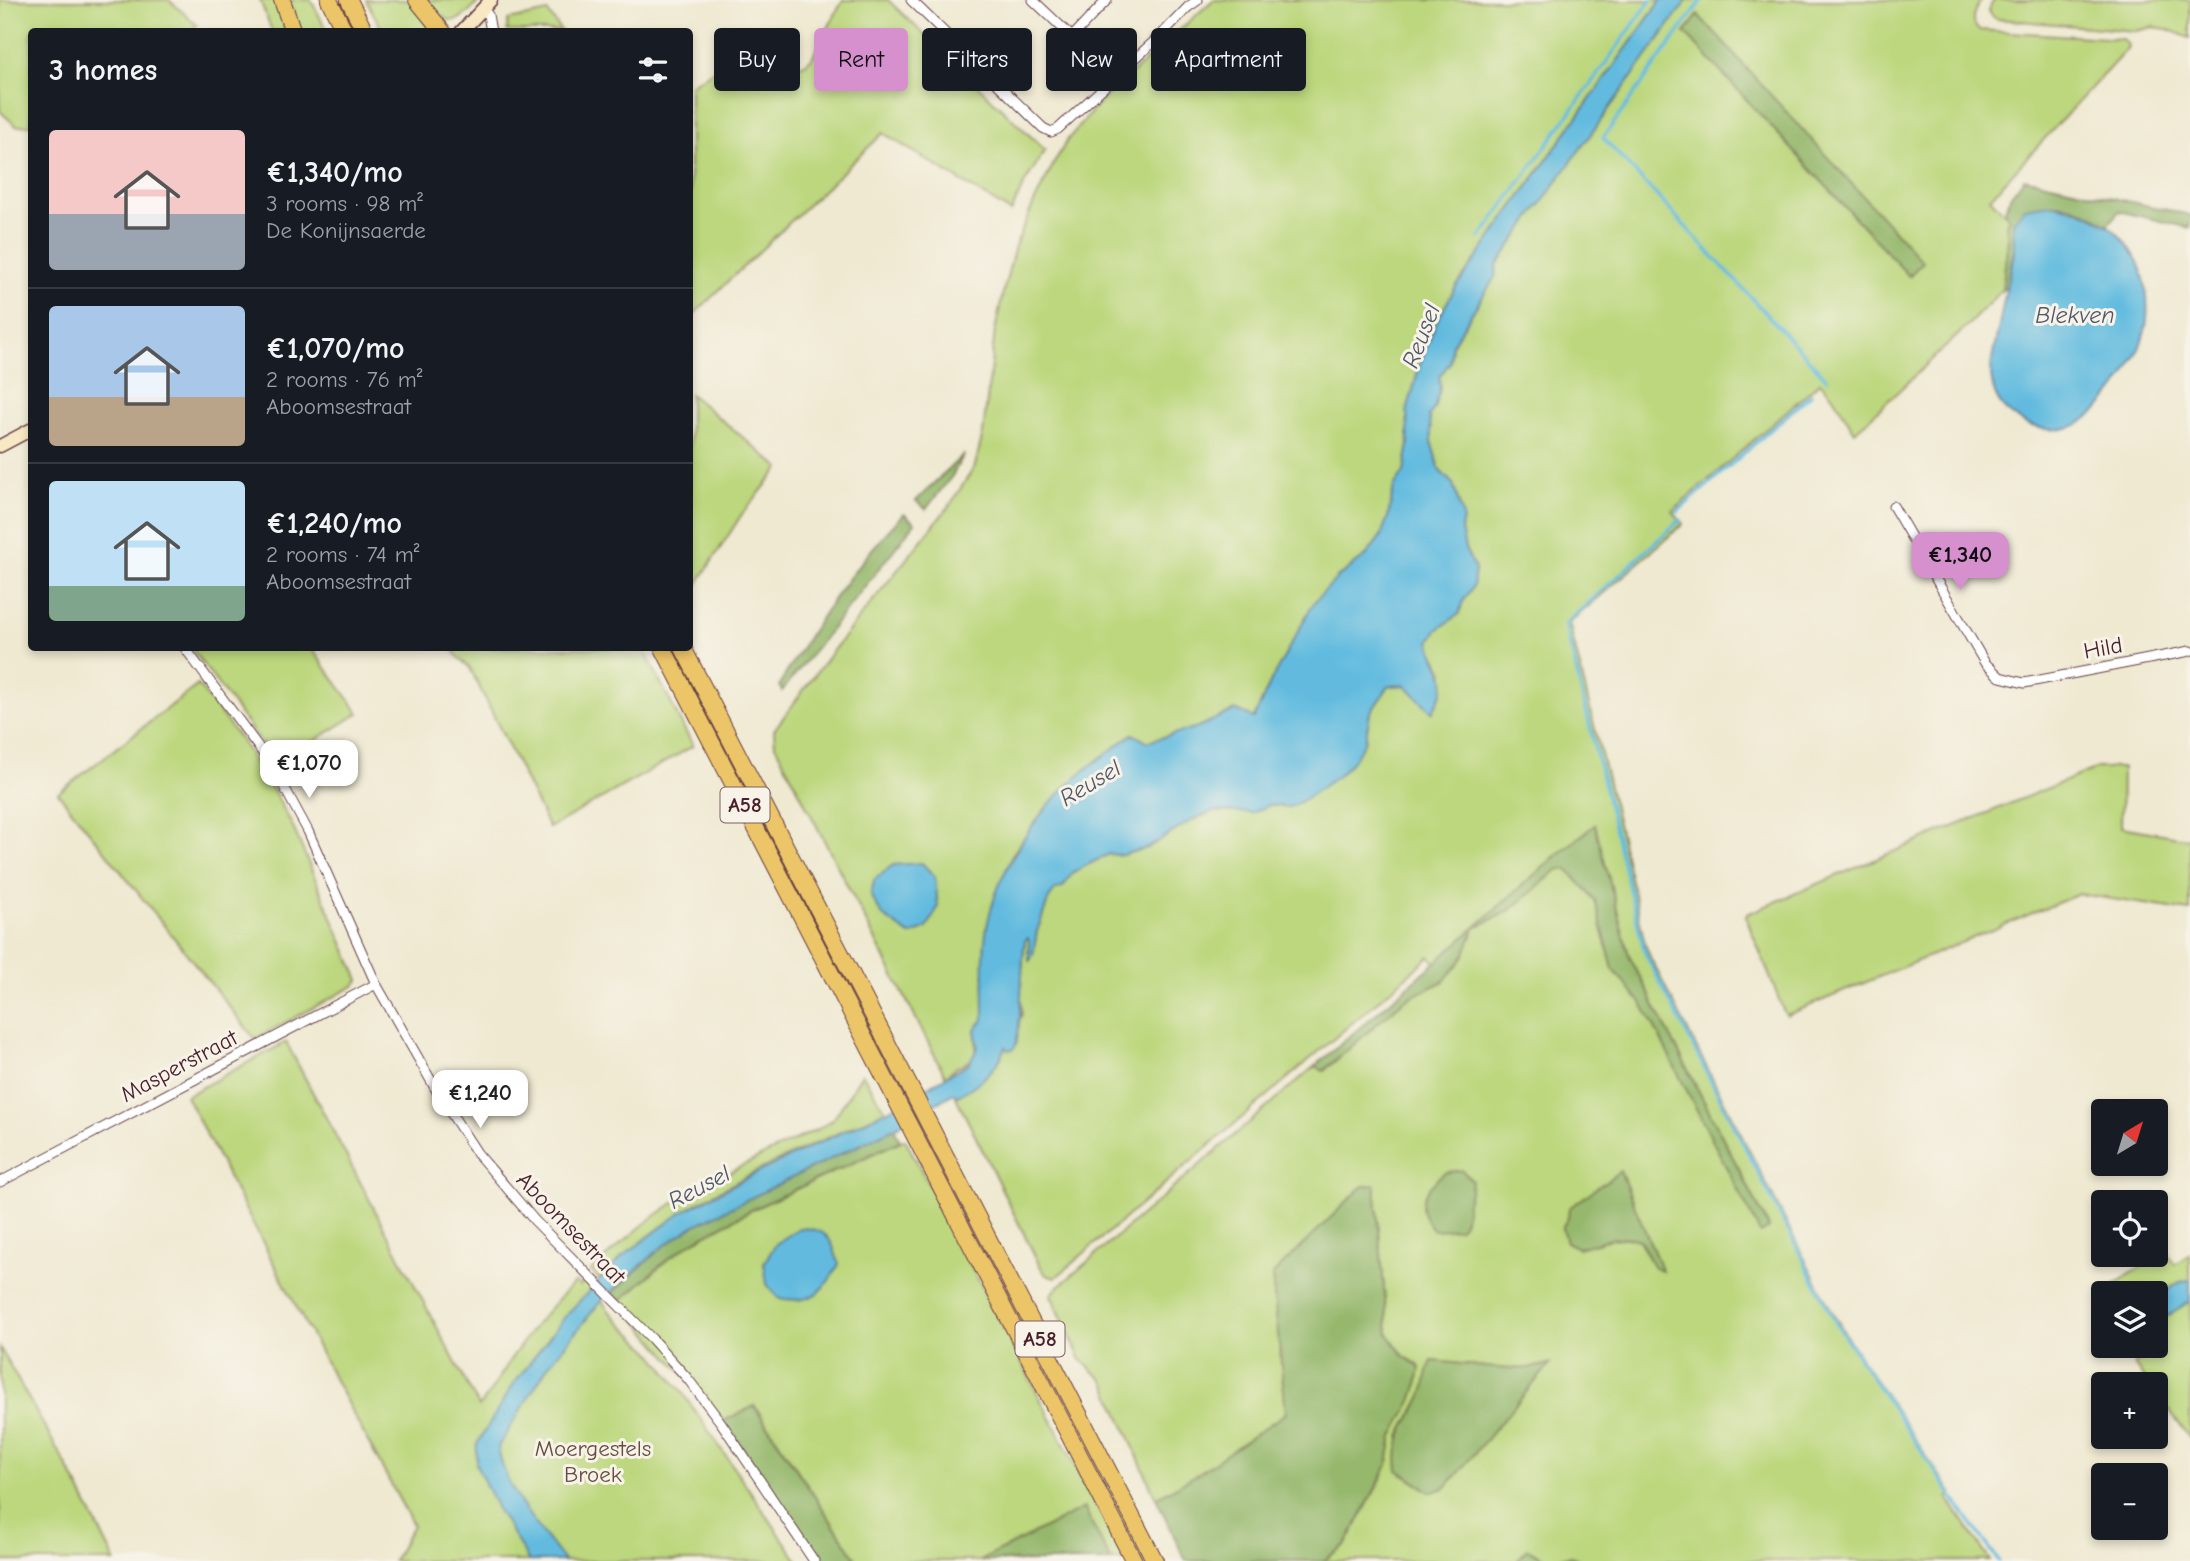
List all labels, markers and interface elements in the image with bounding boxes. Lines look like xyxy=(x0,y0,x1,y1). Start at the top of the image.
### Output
chip: Buy xyxy=(714,28,800,91)
chip: Rent xyxy=(814,28,908,91)
chip: Filters xyxy=(922,28,1032,91)
chip: New xyxy=(1046,28,1137,91)
chip: Apartment xyxy=(1151,28,1306,91)
icon: filters xyxy=(634,51,672,89)
text: 3 homes xyxy=(49,53,157,88)
text: €1,340/mo xyxy=(266,155,403,190)
icon: home xyxy=(105,158,189,242)
text: 3 rooms · 98 m² xyxy=(266,190,423,217)
text: De Konijnsaerde xyxy=(266,217,426,244)
water label: Reusel xyxy=(1396,299,1446,372)
water label: Blekven xyxy=(2035,301,2115,329)
text: €1,070/mo xyxy=(266,331,405,366)
icon: home xyxy=(105,334,189,418)
text: 2 rooms · 76 m² xyxy=(266,366,422,393)
text: Aboomsestraat xyxy=(266,393,411,420)
text: €1,240/mo xyxy=(266,506,402,541)
icon: home xyxy=(105,509,189,593)
pin: €1,340 xyxy=(1903,532,2017,592)
text: 2 rooms · 74 m² xyxy=(266,541,419,568)
text: €1,340 xyxy=(1928,541,1992,568)
text: Aboomsestraat xyxy=(266,568,411,595)
street label: Hild xyxy=(2081,631,2125,665)
pin: €1,070 xyxy=(252,740,366,800)
text: €1,070 xyxy=(276,749,342,776)
water label: Reusel xyxy=(1054,754,1126,812)
road number: A58 xyxy=(720,788,770,822)
street label: Masperstraat xyxy=(116,1023,243,1108)
pin: €1,240 xyxy=(423,1070,537,1130)
text: €1,240 xyxy=(448,1079,512,1106)
north arrow xyxy=(2091,1099,2168,1176)
map controls xyxy=(2091,1099,2168,1540)
water label: Reusel xyxy=(663,1159,735,1215)
street label: Aboomsestraat xyxy=(511,1166,632,1291)
button: locate xyxy=(2091,1190,2168,1267)
button: layers xyxy=(2091,1281,2168,1358)
road number: A58 xyxy=(1016,1322,1064,1356)
button: + xyxy=(2091,1372,2168,1449)
park label: Moergestels Broek xyxy=(535,1435,651,1488)
button: − xyxy=(2091,1463,2168,1540)

